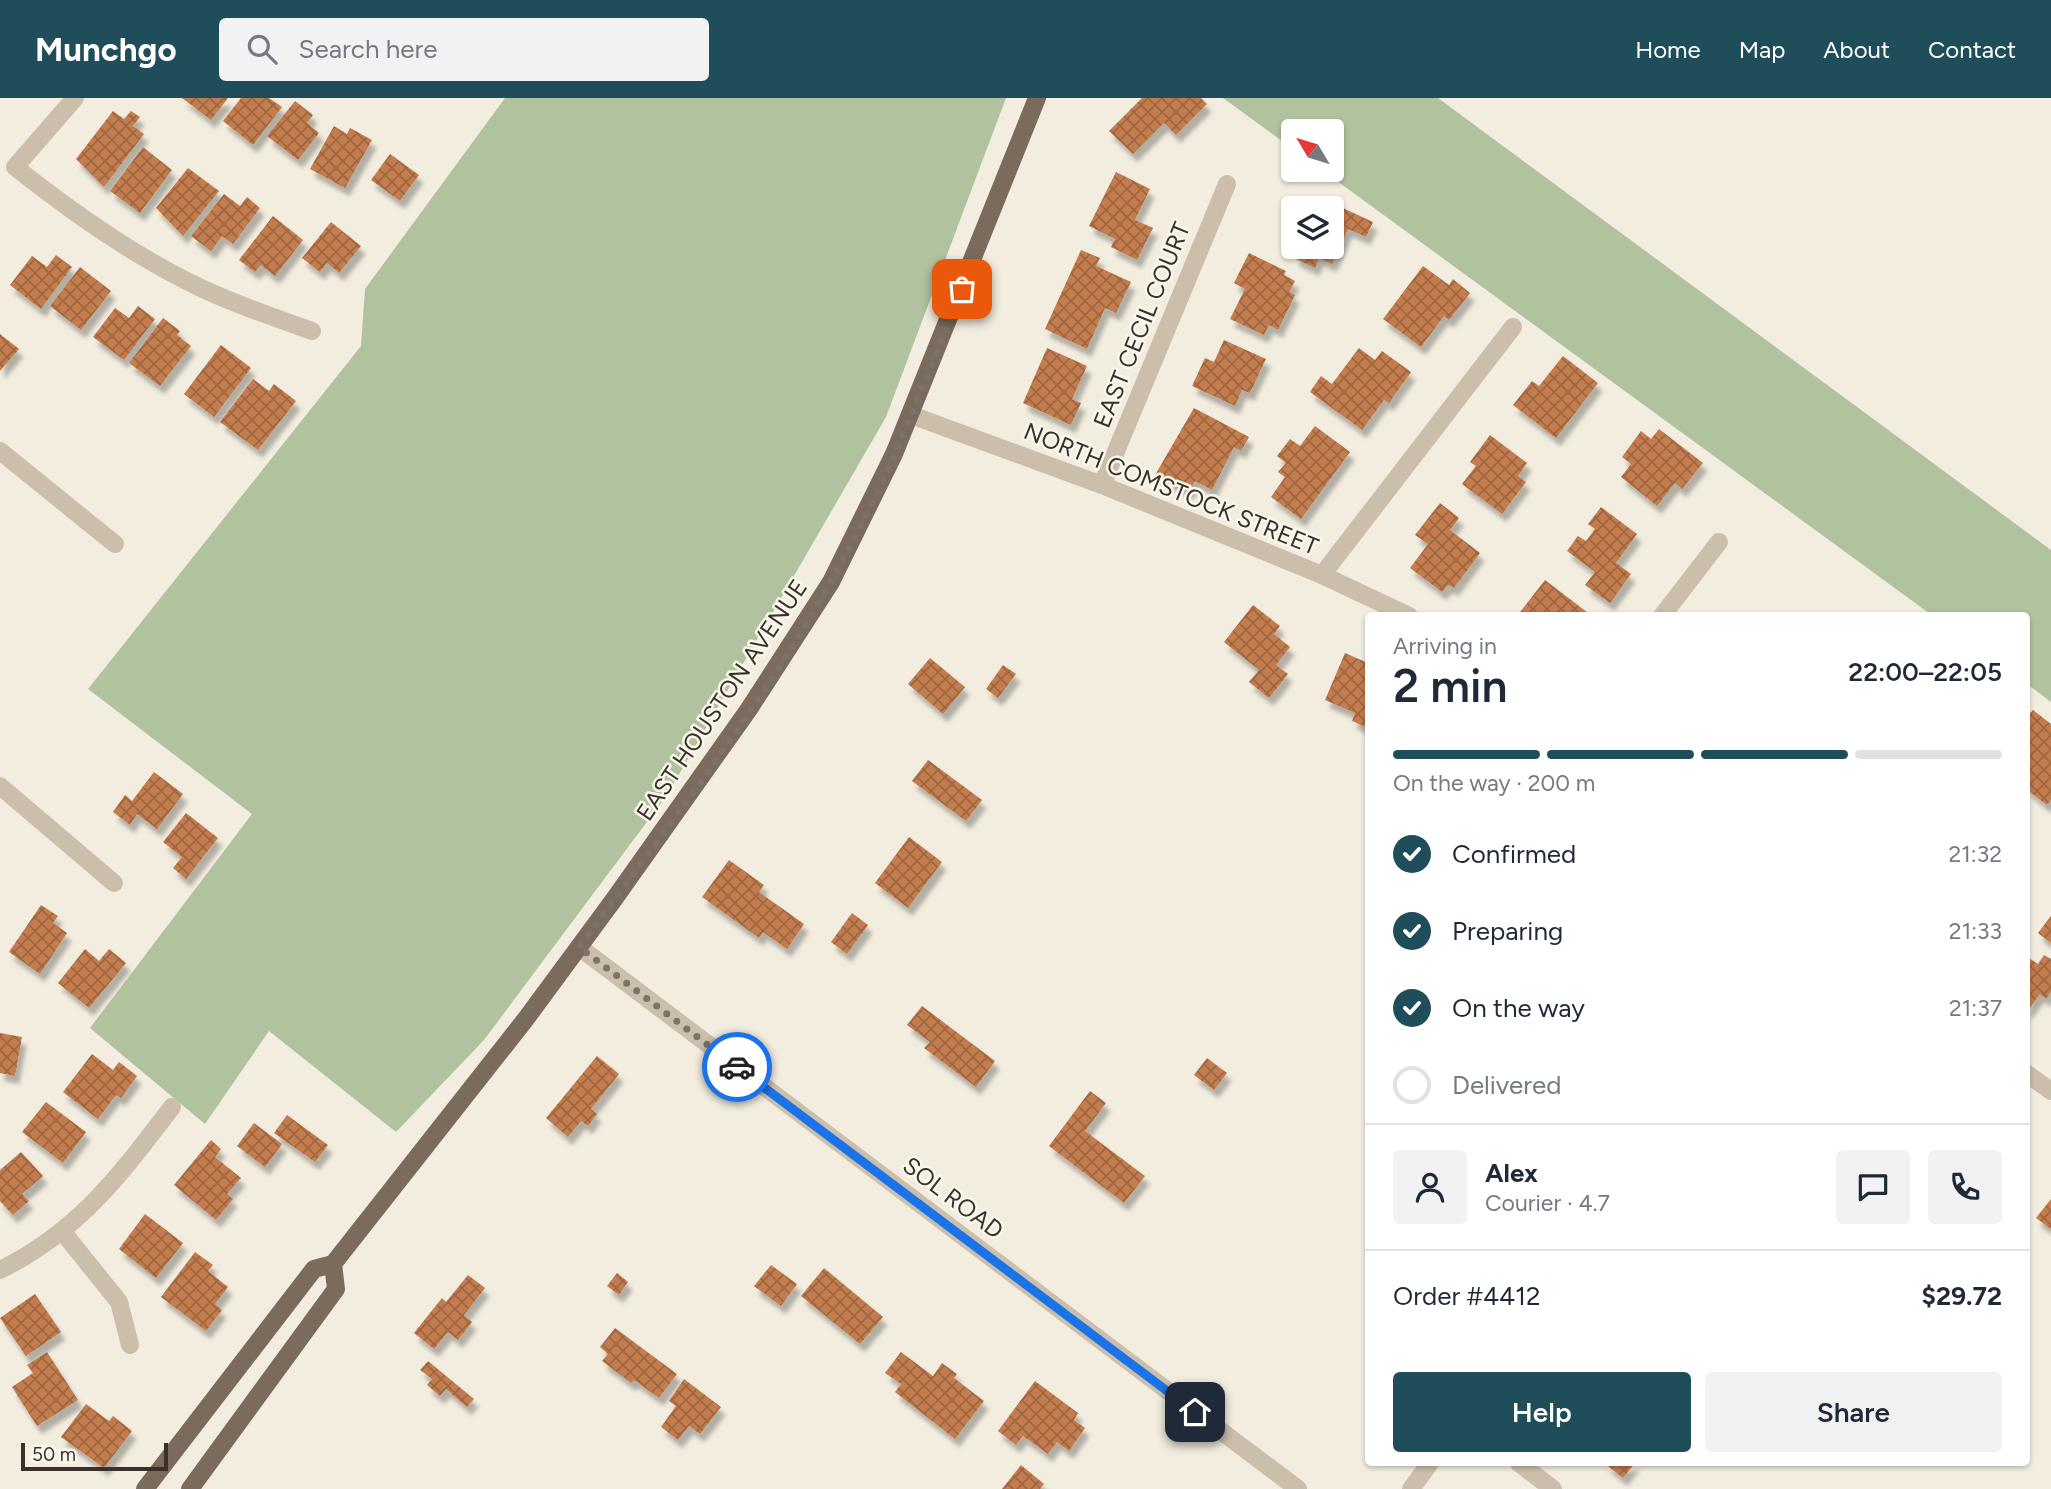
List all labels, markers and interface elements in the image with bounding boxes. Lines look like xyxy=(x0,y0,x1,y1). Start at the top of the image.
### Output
search box xyxy=(219,18,709,81)
text: Munchgo xyxy=(35,30,177,69)
icon: search xyxy=(243,30,281,68)
text: Search here xyxy=(299,33,438,65)
text: Home xyxy=(1635,35,1701,64)
text: Map xyxy=(1739,35,1785,64)
text: About xyxy=(1823,35,1890,64)
text: Contact xyxy=(1928,35,2016,64)
north arrow xyxy=(1281,119,1344,182)
map controls xyxy=(1281,119,1344,259)
button: layers xyxy=(1281,196,1344,259)
street label: EAST CECIL COURT xyxy=(1087,218,1196,432)
pin xyxy=(932,259,992,319)
icon: bag xyxy=(943,270,981,308)
street label: NORTH COMSTOCK STREET xyxy=(1020,416,1323,561)
street label: EAST HOUSTON AVENUE xyxy=(630,574,813,826)
text: Arriving in xyxy=(1393,632,1497,660)
text: 22:00–22:05 xyxy=(1848,656,2002,688)
text: 2 min xyxy=(1393,658,1508,714)
text: On the way · 200 m xyxy=(1393,769,1595,797)
icon: check xyxy=(1393,835,1431,873)
text: Confirmed xyxy=(1452,838,1576,870)
text: 21:32 xyxy=(1948,840,2002,868)
icon: check xyxy=(1393,912,1431,950)
text: Preparing xyxy=(1452,915,1563,947)
text: 21:33 xyxy=(1949,917,2002,945)
icon: check xyxy=(1393,989,1431,1027)
text: On the way xyxy=(1452,992,1585,1024)
text: 21:37 xyxy=(1949,994,2002,1022)
courier xyxy=(702,1032,772,1102)
icon: car xyxy=(718,1048,756,1086)
text: Delivered xyxy=(1452,1069,1561,1101)
street label: SOL ROAD xyxy=(897,1150,1009,1245)
button: person xyxy=(1393,1150,1467,1224)
button: chat xyxy=(1836,1150,1910,1224)
button: phone xyxy=(1928,1150,2002,1224)
text: Alex xyxy=(1485,1157,1538,1189)
text: Courier · 4.7 xyxy=(1485,1189,1610,1217)
text: Order #4412 xyxy=(1393,1280,1541,1312)
text: $29.72 xyxy=(1922,1280,2002,1312)
button: Help xyxy=(1393,1372,1691,1452)
button: Share xyxy=(1705,1372,2002,1452)
pin xyxy=(1165,1382,1225,1442)
icon: home xyxy=(1176,1393,1214,1431)
scale bar xyxy=(21,1440,168,1472)
text: 50 m xyxy=(32,1443,76,1466)

